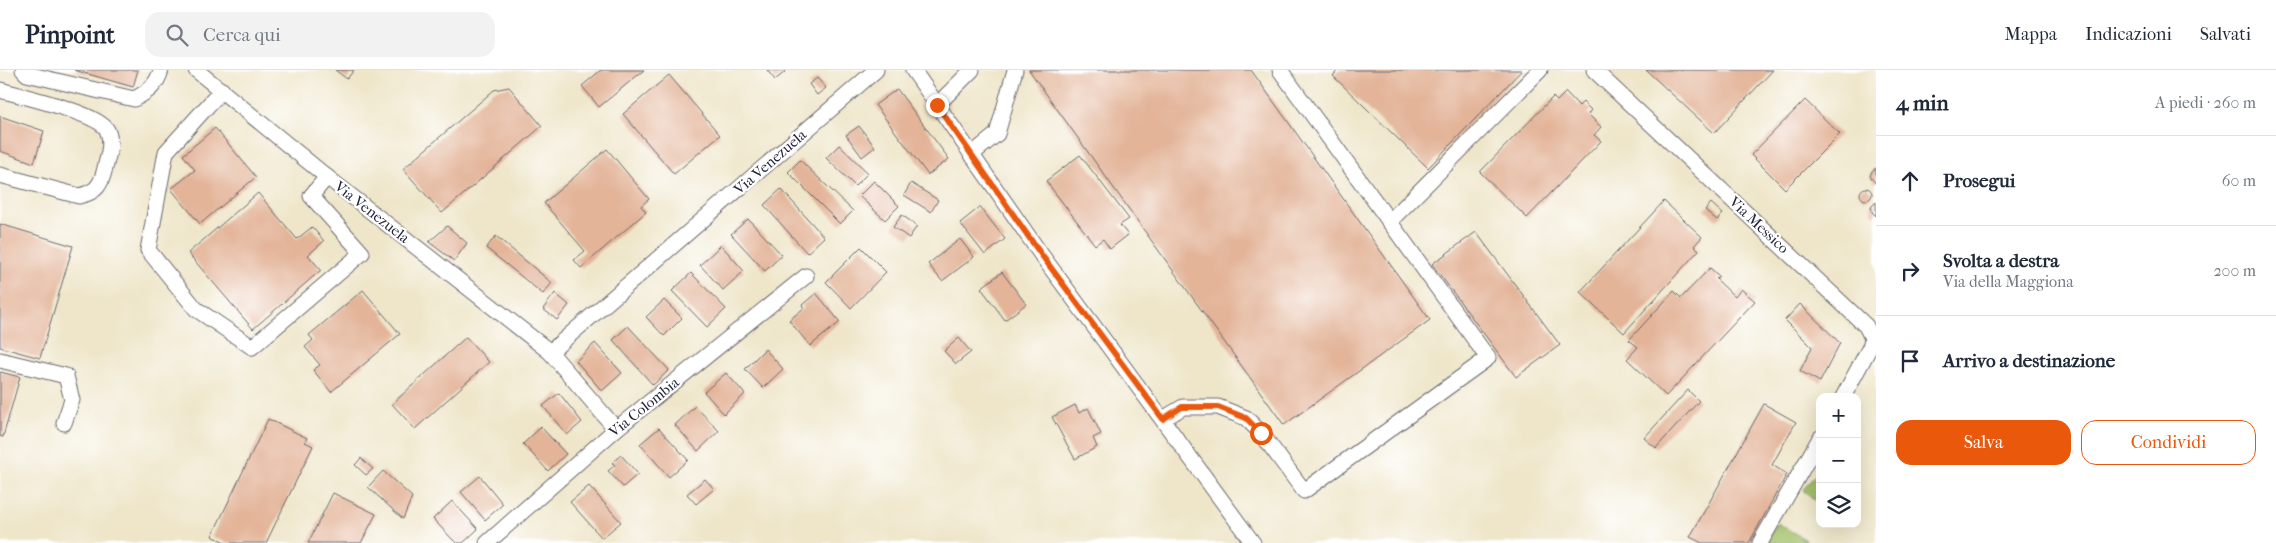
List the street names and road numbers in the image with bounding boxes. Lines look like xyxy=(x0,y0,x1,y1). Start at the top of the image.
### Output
street label: Via Venezuela xyxy=(729,125,811,199)
street label: Via Venezuela xyxy=(330,177,414,248)
street label: Via Messico xyxy=(1725,192,1793,257)
street label: Via Colombia xyxy=(605,373,684,441)

